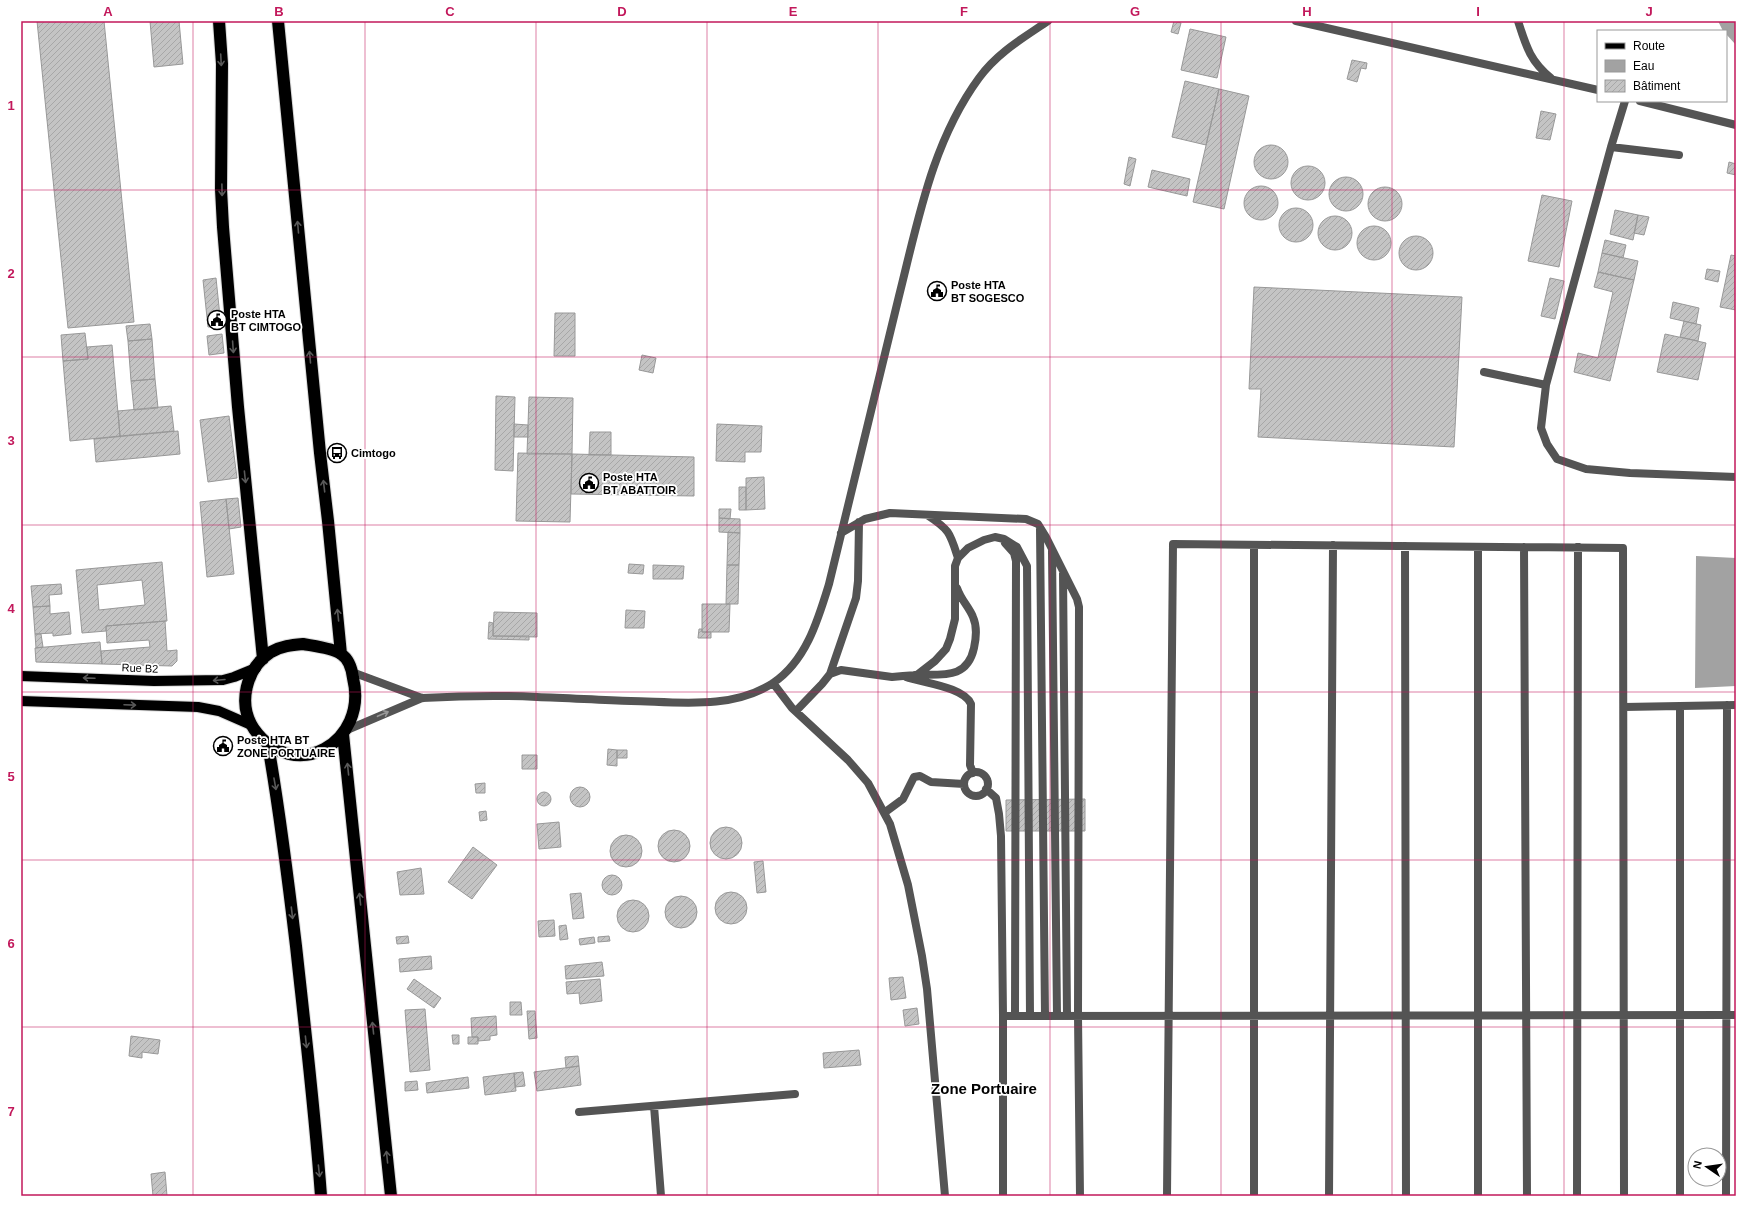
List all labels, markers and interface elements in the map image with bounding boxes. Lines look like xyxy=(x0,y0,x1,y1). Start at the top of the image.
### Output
text: A xyxy=(103,4,113,19)
text: B xyxy=(274,4,284,19)
text: C xyxy=(445,4,455,19)
text: D xyxy=(617,4,627,19)
text: E xyxy=(789,4,798,19)
text: F xyxy=(960,4,968,19)
text: G xyxy=(1130,4,1140,19)
text: H xyxy=(1302,4,1312,19)
text: I xyxy=(1476,4,1480,19)
text: J xyxy=(1645,4,1653,19)
legend xyxy=(1597,30,1727,102)
text: Route xyxy=(1633,39,1665,53)
one-way arrow xyxy=(218,53,225,66)
text: Eau xyxy=(1633,59,1654,73)
text: Bâtiment xyxy=(1633,79,1681,93)
text: 1 xyxy=(7,98,15,113)
one-way arrow xyxy=(218,183,225,196)
one-way arrow xyxy=(294,221,302,234)
text: 2 xyxy=(7,266,15,281)
place label: Poste HTA BT SOGESCO xyxy=(951,279,1025,304)
public building icon: Poste HTA BT SOGESCO xyxy=(926,280,948,302)
place label: Poste HTA BT CIMTOGO xyxy=(231,308,302,333)
public building icon: Poste HTA BT CIMTOGO xyxy=(206,309,228,331)
one-way arrow xyxy=(229,340,236,353)
one-way arrow xyxy=(307,350,314,363)
text: 3 xyxy=(7,433,15,448)
bus stop icon: Cimtogo xyxy=(326,442,348,464)
place label: Cimtogo xyxy=(351,447,396,459)
one-way arrow xyxy=(241,470,249,483)
place label: Poste HTA BT ABATTOIR xyxy=(603,471,676,496)
public building icon: Poste HTA BT ABATTOIR xyxy=(578,472,600,494)
one-way arrow xyxy=(320,480,328,493)
text: 4 xyxy=(7,601,15,616)
one-way arrow xyxy=(334,609,341,622)
street label: Rue B2 xyxy=(121,661,159,675)
one-way arrow xyxy=(83,675,96,682)
one-way arrow xyxy=(213,676,226,683)
one-way arrow xyxy=(123,701,136,709)
one-way arrow xyxy=(377,710,389,718)
place label: Poste HTA BT ZONE PORTUAIRE xyxy=(237,734,335,759)
public building icon: Poste HTA BT ZONE PORTUAIRE xyxy=(212,735,234,757)
one-way arrow xyxy=(344,763,351,776)
text: 5 xyxy=(7,769,15,784)
one-way arrow xyxy=(271,777,279,790)
one-way arrow xyxy=(356,893,364,906)
one-way arrow xyxy=(288,906,296,919)
text: 6 xyxy=(7,936,15,951)
one-way arrow xyxy=(370,1022,377,1035)
one-way arrow xyxy=(303,1035,310,1048)
district label: Zone Portuaire xyxy=(931,1080,1037,1097)
text: 7 xyxy=(7,1104,15,1119)
north arrow xyxy=(1687,1147,1727,1187)
one-way arrow xyxy=(383,1151,390,1164)
text: N xyxy=(1691,1159,1704,1170)
one-way arrow xyxy=(315,1164,323,1177)

